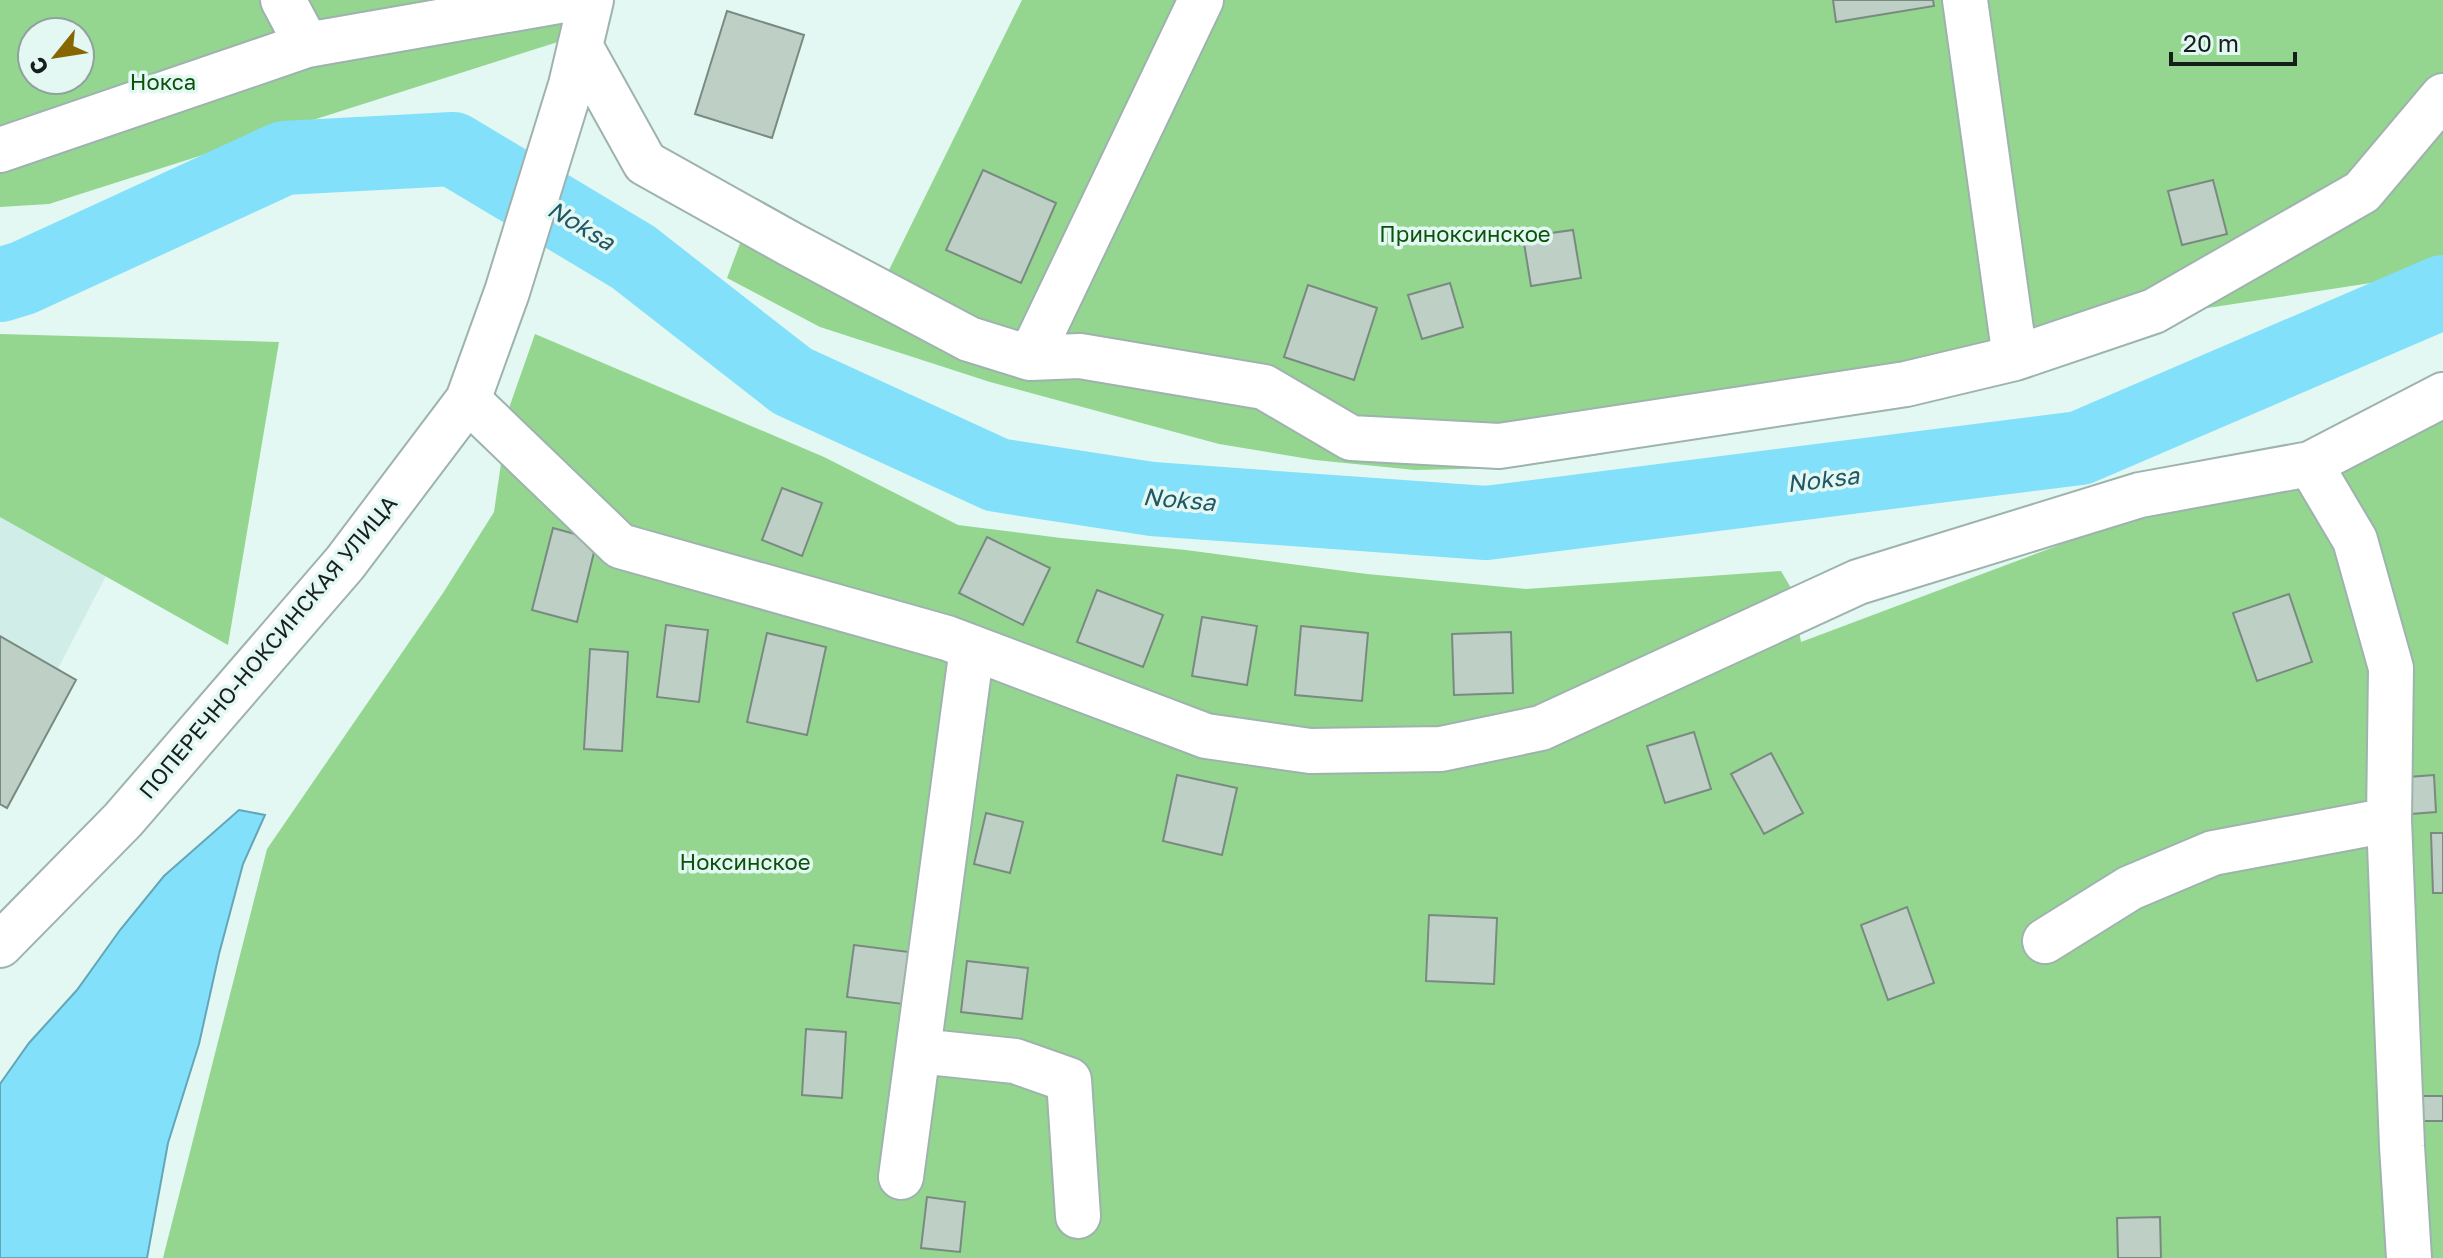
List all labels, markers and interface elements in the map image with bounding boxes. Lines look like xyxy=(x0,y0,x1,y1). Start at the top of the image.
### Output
north arrow xyxy=(16,16,96,96)
scale bar xyxy=(2171,16,2295,66)
text: 20 m xyxy=(2183,28,2239,57)
text: С xyxy=(23,53,54,80)
park label: Нокса xyxy=(130,68,196,95)
water label: Noksa xyxy=(543,194,622,257)
park label: Приноксинское xyxy=(1379,220,1551,247)
water label: Noksa xyxy=(1785,460,1862,497)
water label: Noksa xyxy=(1142,481,1218,516)
street label: ПОПЕРЕЧНО-НОКСИНСКАЯ УЛИЦА xyxy=(133,489,403,804)
park label: Ноксинское xyxy=(679,848,811,875)

